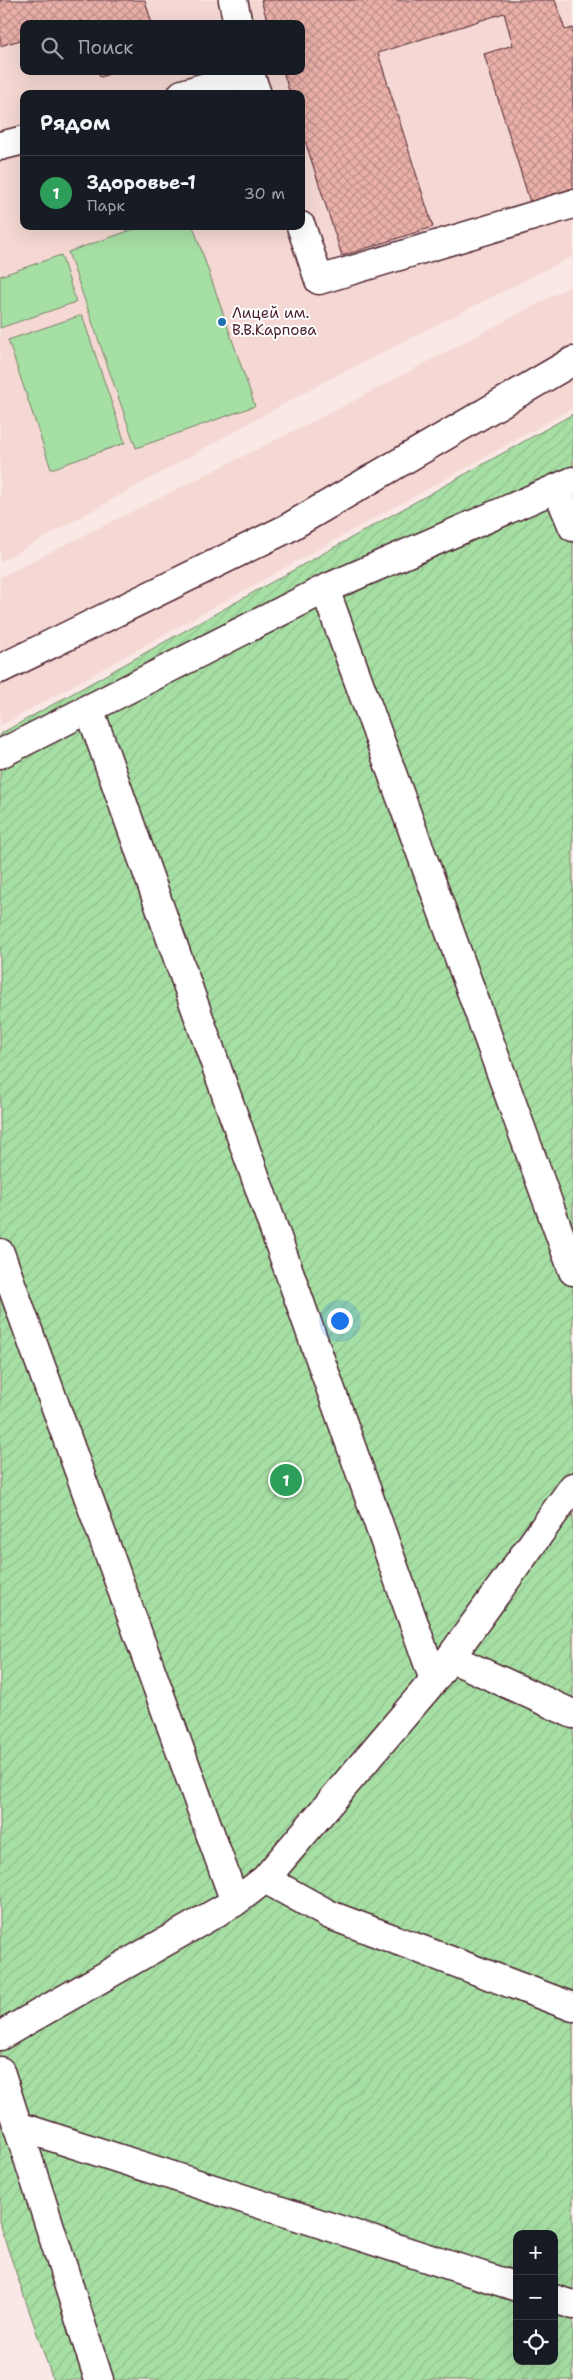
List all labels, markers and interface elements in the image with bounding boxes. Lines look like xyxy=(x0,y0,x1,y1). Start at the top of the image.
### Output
search box xyxy=(20,20,305,75)
icon: search xyxy=(38,34,66,62)
text: Поиск xyxy=(78,35,133,60)
text: Рядом xyxy=(40,109,110,137)
text: Здоровье-1 xyxy=(87,170,196,195)
text: 1 xyxy=(52,183,60,204)
text: 30 m xyxy=(244,183,285,204)
text: Парк xyxy=(87,195,125,216)
place label: Лицей им. В.В.Карпова xyxy=(232,303,317,340)
marker: Лицей им. В.В.Карпова xyxy=(216,316,228,328)
your location xyxy=(327,1308,353,1334)
pin: 1 xyxy=(270,1461,302,1499)
map controls xyxy=(513,2230,558,2365)
button: + xyxy=(513,2230,558,2275)
button: − xyxy=(513,2275,558,2320)
button: locate xyxy=(513,2320,558,2365)

